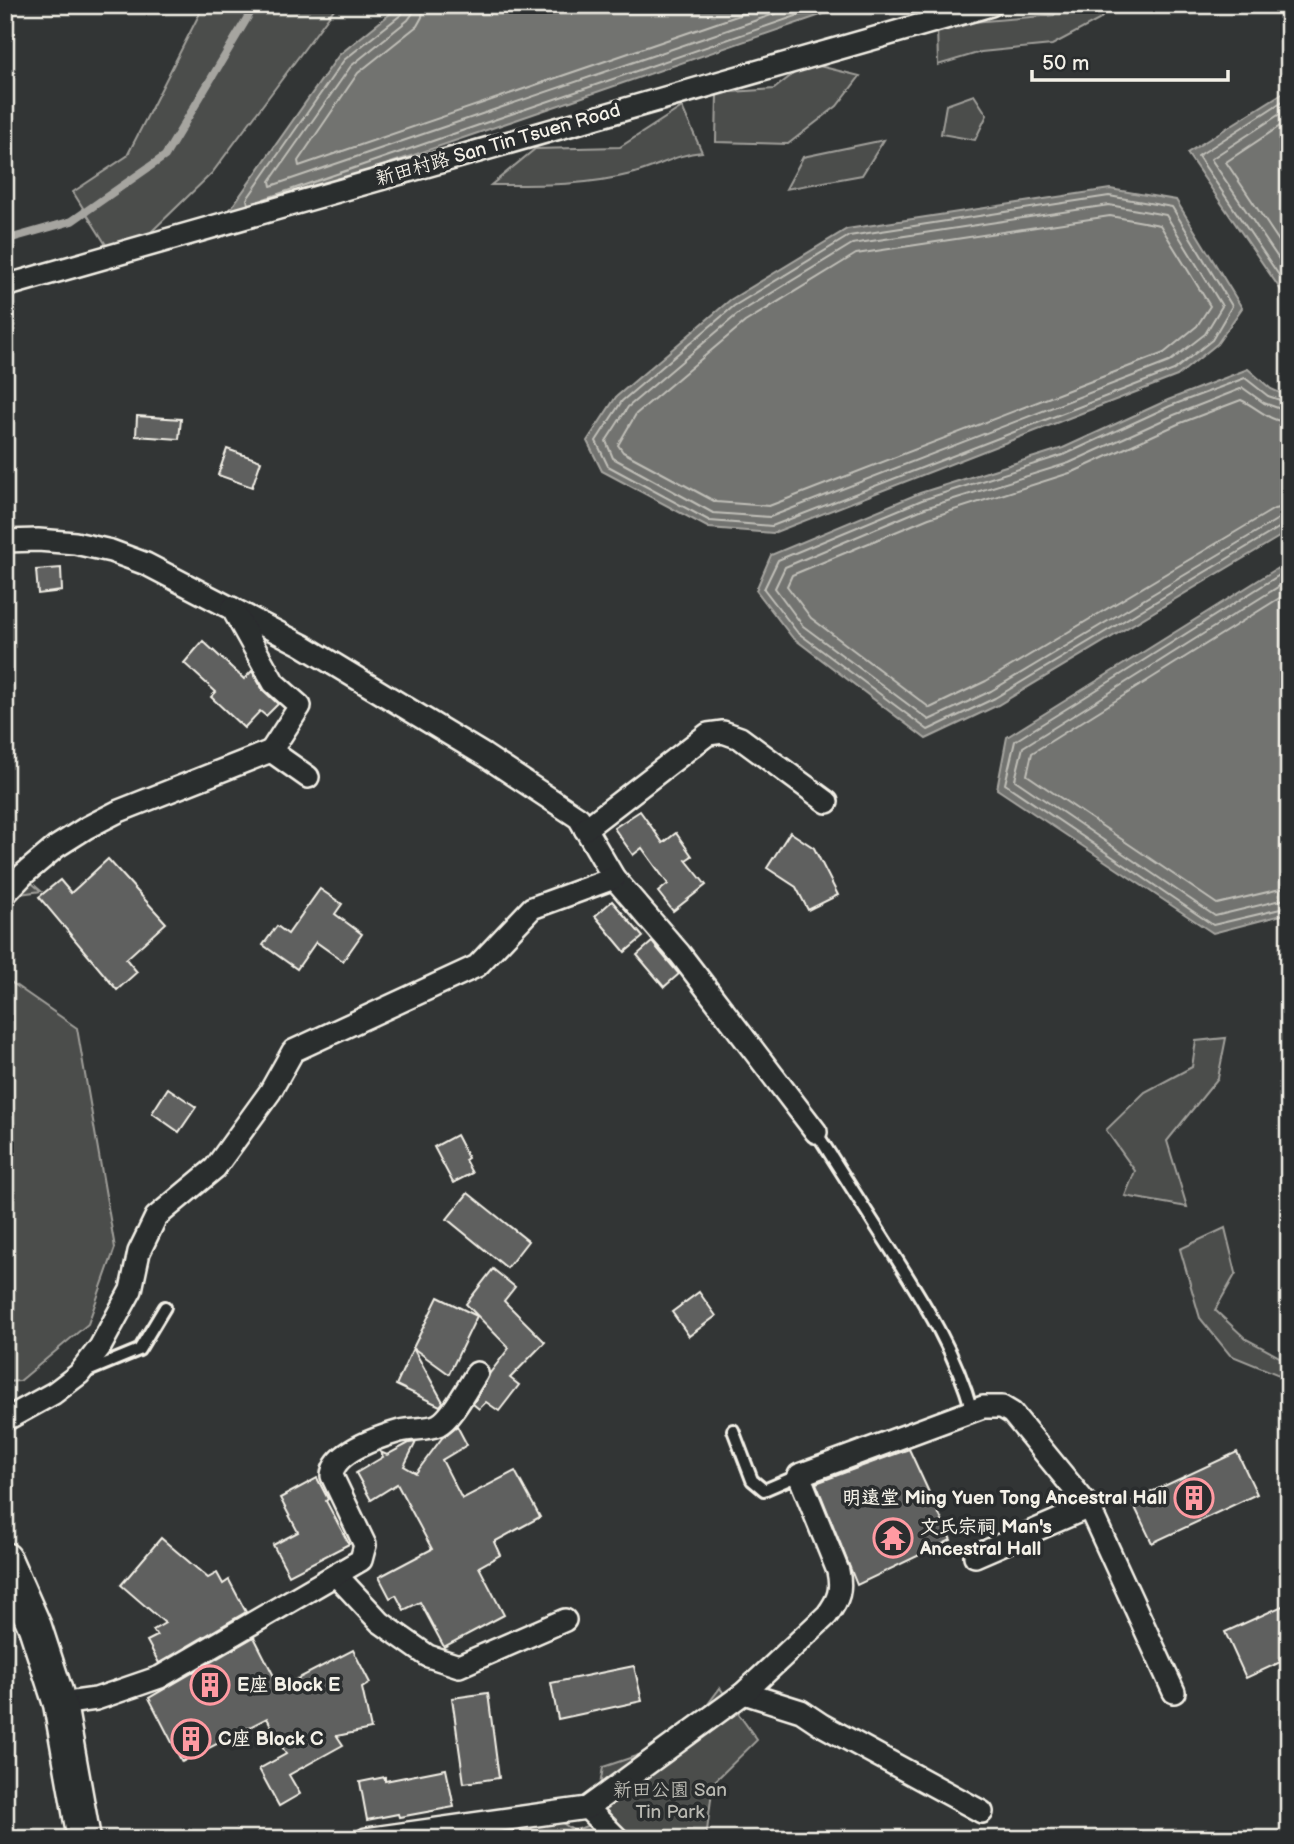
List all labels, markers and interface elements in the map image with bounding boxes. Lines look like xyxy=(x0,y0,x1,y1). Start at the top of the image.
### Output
scale bar xyxy=(1032,38,1228,82)
text: 50 m xyxy=(1042,51,1089,76)
street label: 新田村路 San Tin Tsuen Road xyxy=(373,99,623,191)
building icon: 明遠堂 Ming Yuen Tong Ancestral Hall xyxy=(1173,1477,1215,1519)
place label: 明遠堂 Ming Yuen Tong Ancestral Hall xyxy=(842,1487,1167,1510)
place label: 文氏宗祠 Man's Ancestral Hall xyxy=(919,1516,1052,1561)
temple icon: 文氏宗祠 Man's Ancestral Hall xyxy=(872,1517,914,1559)
building icon: E座 Block E xyxy=(189,1664,231,1706)
place label: E座 Block E xyxy=(237,1674,340,1697)
building icon: C座 Block C xyxy=(170,1718,212,1760)
place label: C座 Block C xyxy=(218,1728,324,1751)
park label: 新田公園 San Tin Park xyxy=(613,1779,727,1824)

